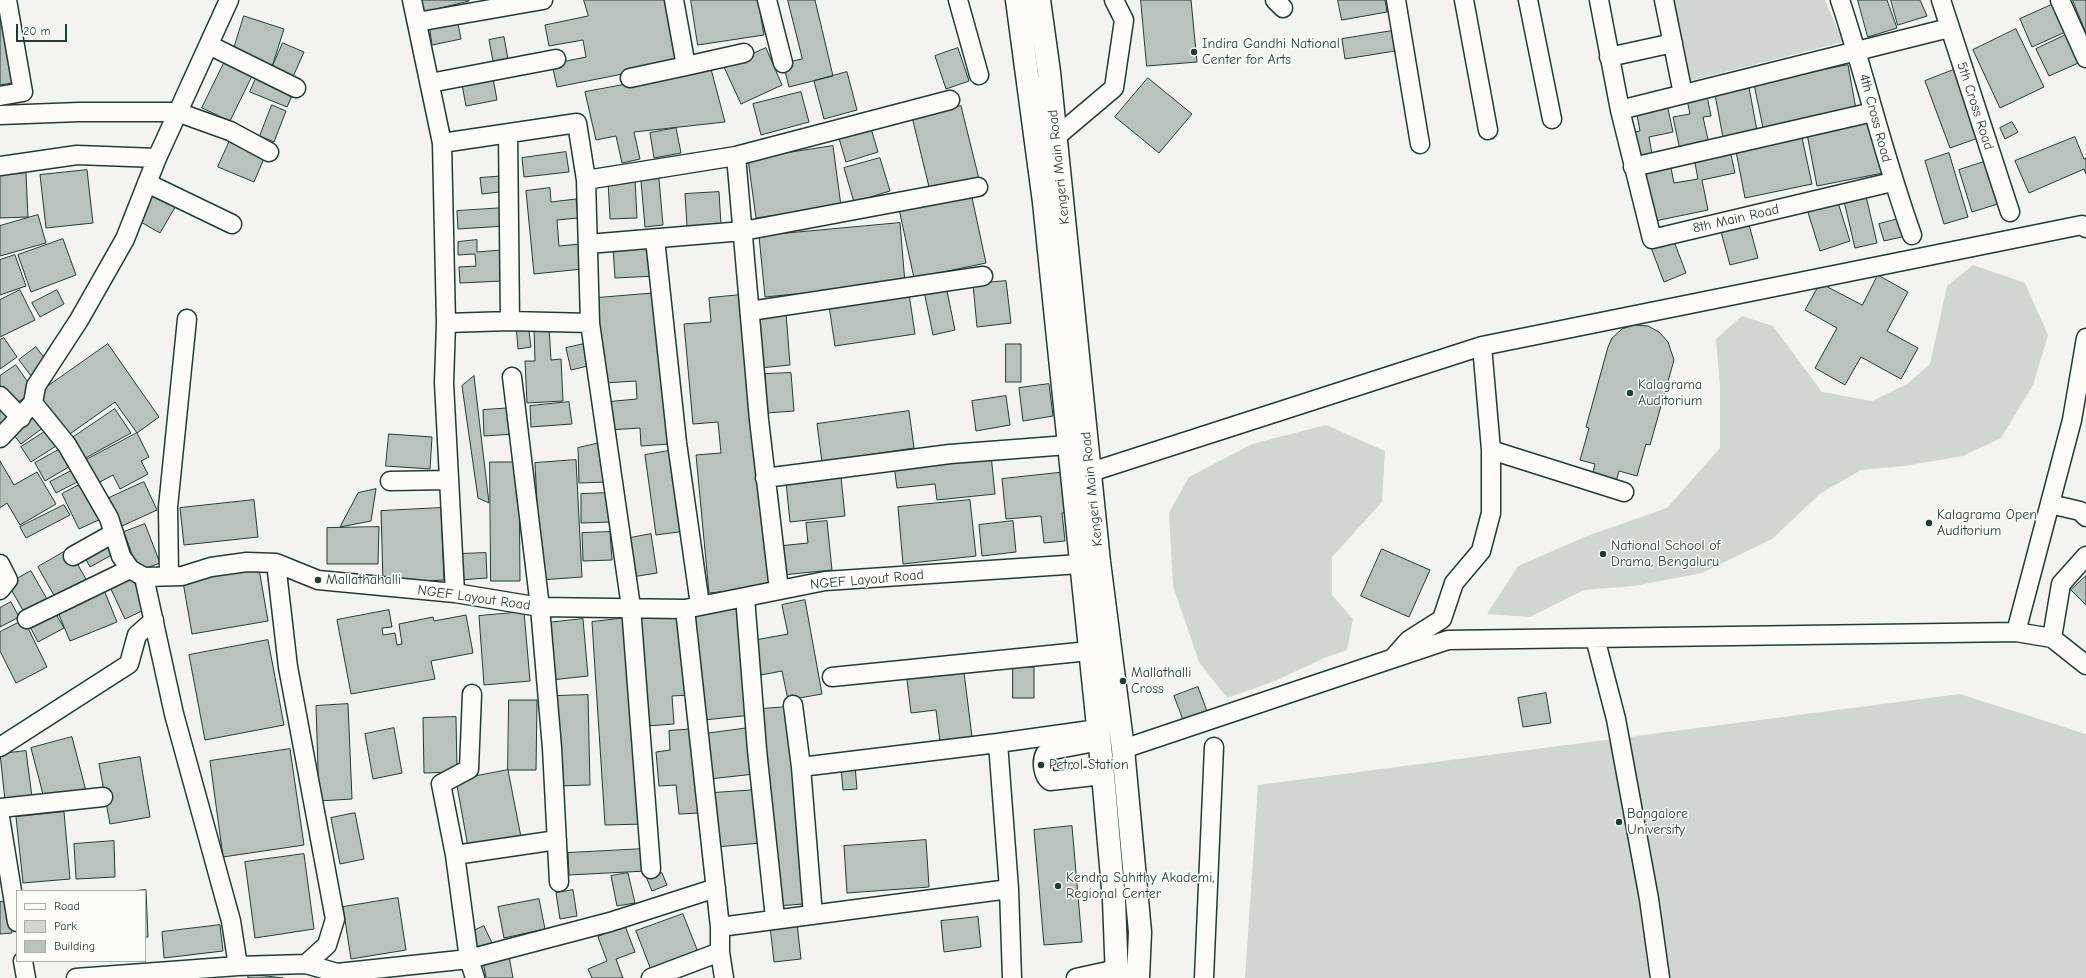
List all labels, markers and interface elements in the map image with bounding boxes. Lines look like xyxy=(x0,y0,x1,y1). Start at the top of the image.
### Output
scale bar xyxy=(18,16,69,42)
text: 20 m xyxy=(23,24,51,38)
place label: Indira Gandhi National Center for Arts xyxy=(1202,36,1340,68)
marker: Indira Gandhi National Center for Arts xyxy=(1189,47,1199,57)
street label: 5th Cross Road xyxy=(1953,60,1997,152)
street label: 4th Cross Road xyxy=(1855,72,1895,164)
street label: Kengeri Main Road xyxy=(1045,109,1073,225)
street label: 8th Main Road xyxy=(1691,201,1781,237)
place label: Kalagrama Auditorium xyxy=(1638,377,1702,410)
marker: Kalagrama Auditorium xyxy=(1625,388,1635,398)
street label: Kengeri Main Road xyxy=(1078,431,1106,547)
place label: Kalagrama Open Auditorium xyxy=(1937,507,2037,540)
marker: Kalagrama Open Auditorium xyxy=(1924,518,1934,528)
place label: National School of Drama, Bengaluru xyxy=(1611,538,1721,570)
marker: National School of Drama, Bengaluru xyxy=(1598,549,1608,559)
street label: NGEF Layout Road xyxy=(810,567,924,593)
place label: Mallathahalli xyxy=(326,572,401,588)
marker: Mallathahalli xyxy=(313,575,323,585)
street label: NGEF Layout Road xyxy=(416,582,532,614)
place label: Mallathalli Cross xyxy=(1131,665,1191,698)
marker: Mallathalli Cross xyxy=(1118,676,1128,686)
place label: Petrol Station xyxy=(1049,757,1129,773)
marker: Petrol Station xyxy=(1036,760,1046,770)
place label: Bangalore University xyxy=(1627,806,1688,838)
marker: Bangalore University xyxy=(1614,817,1624,827)
place label: Kendra Sahithy Akademi, Regional Center xyxy=(1066,870,1215,902)
marker: Kendra Sahithy Akademi, Regional Center xyxy=(1053,881,1063,891)
legend xyxy=(16,890,146,962)
text: Road xyxy=(54,899,80,913)
text: Park xyxy=(54,919,77,933)
text: Building xyxy=(54,939,95,953)

